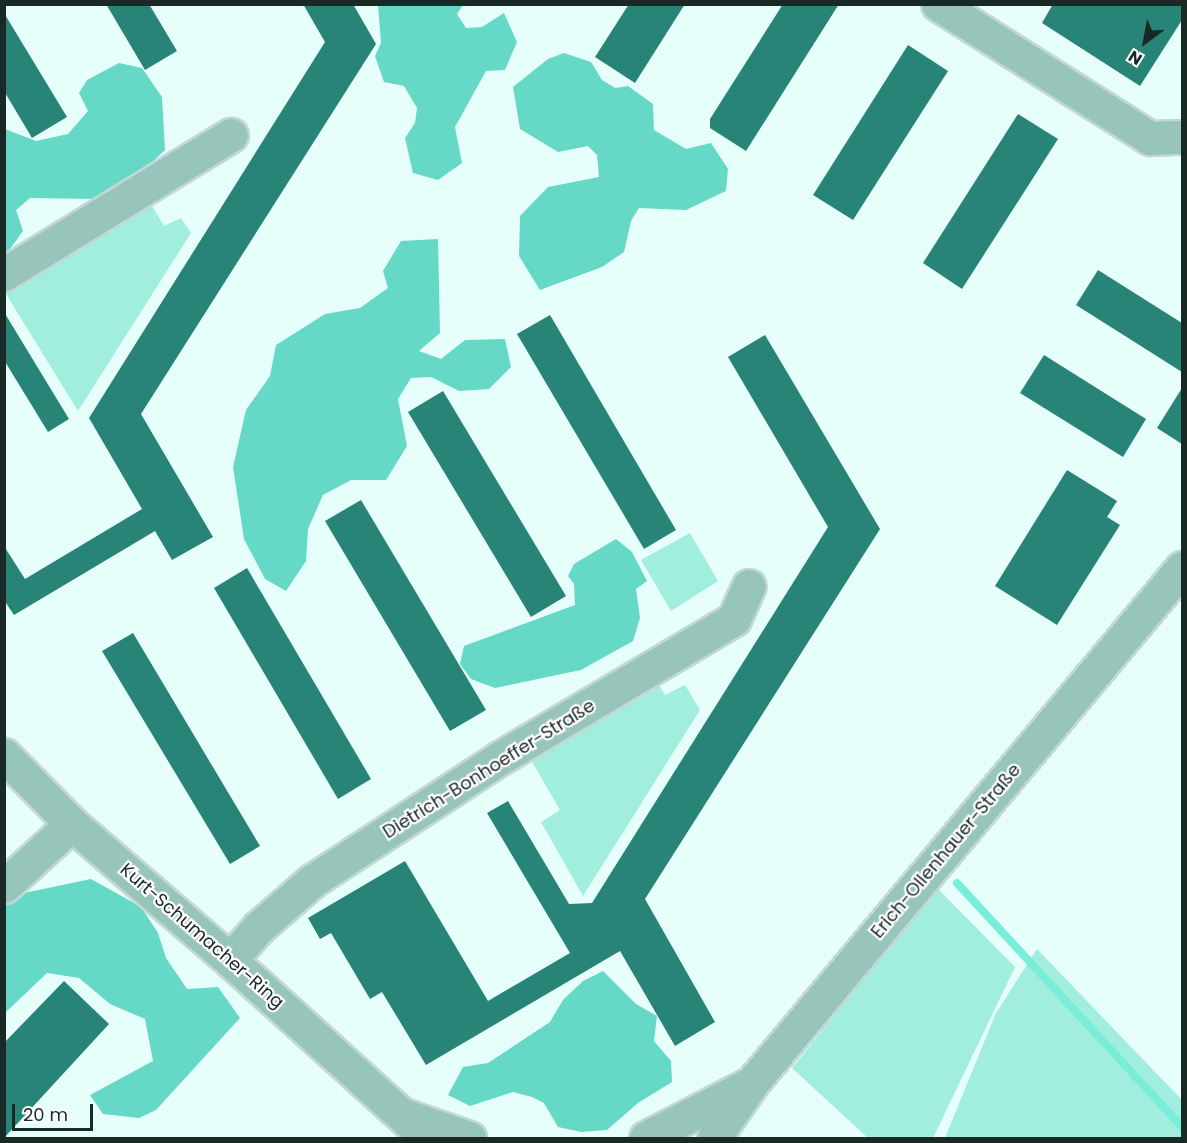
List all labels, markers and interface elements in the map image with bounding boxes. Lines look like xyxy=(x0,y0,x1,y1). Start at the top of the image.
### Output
north arrow xyxy=(1115,12,1175,72)
text: N xyxy=(1124,45,1146,71)
street label: Dietrich-Bonhoeffer-Straße xyxy=(379,695,599,843)
street label: Erich-Ollenhauer-Straße xyxy=(867,759,1025,943)
street label: Kurt-Schumacher-Ring xyxy=(116,859,288,1013)
scale bar xyxy=(15,1092,96,1130)
text: 20 m xyxy=(23,1102,68,1127)

